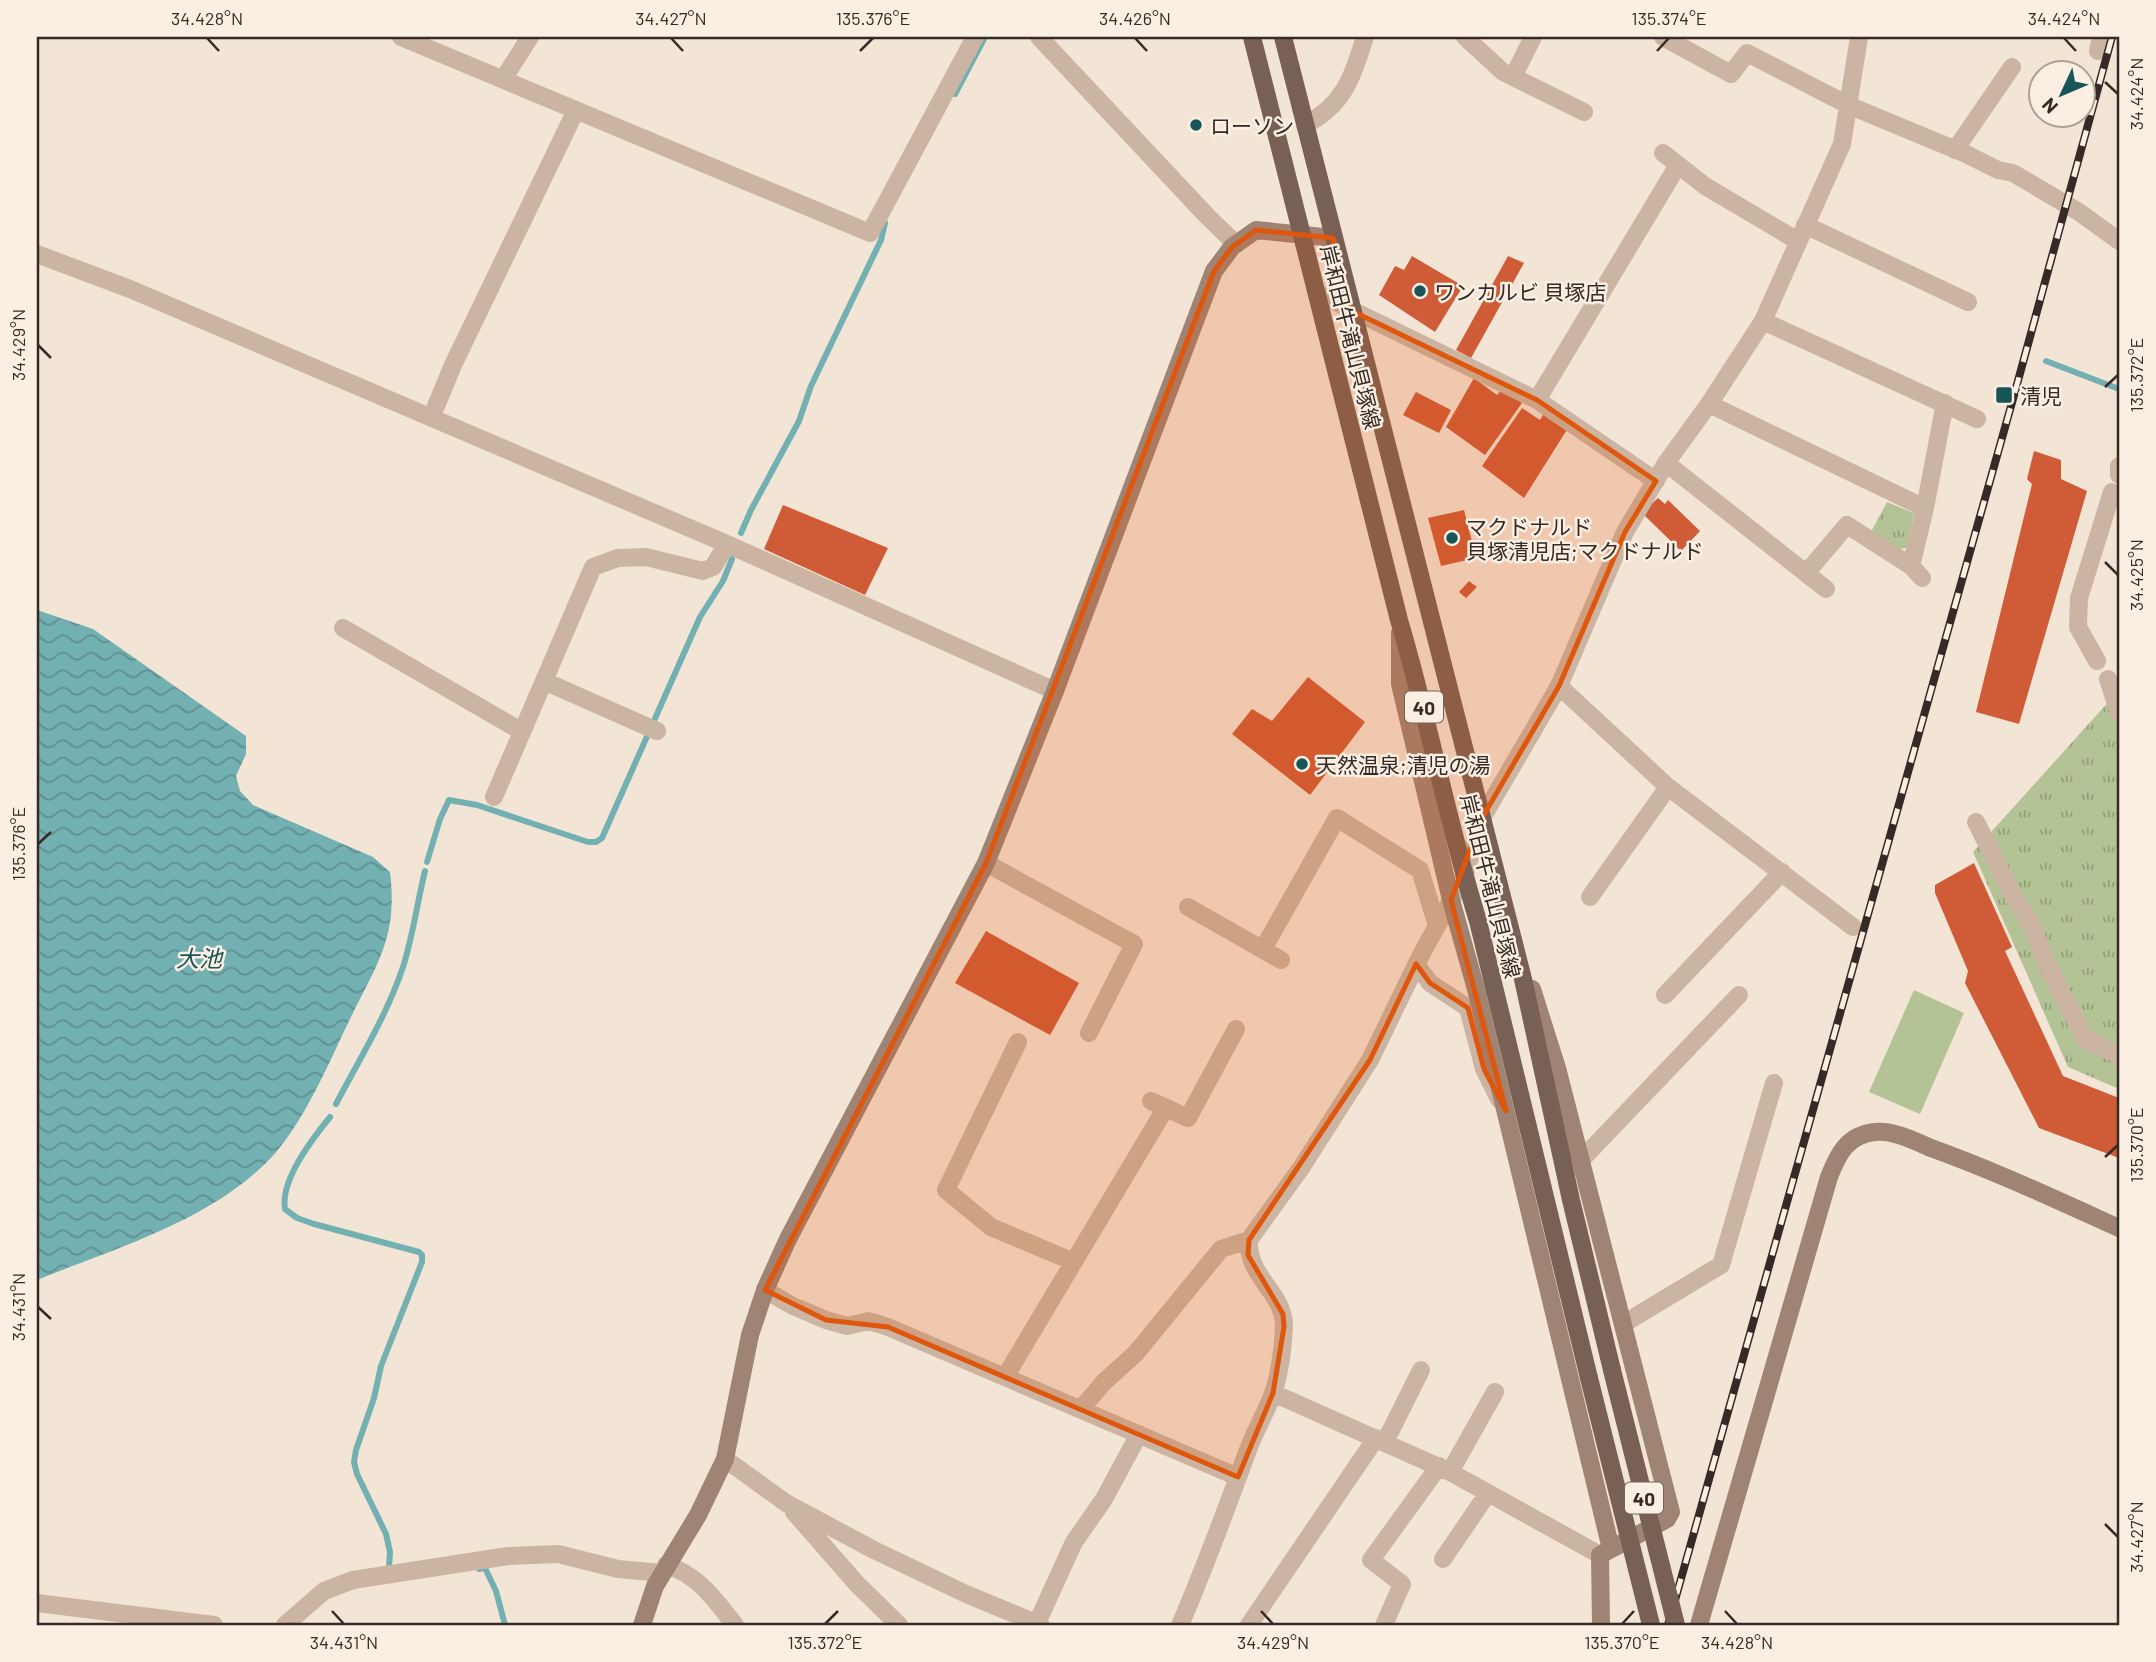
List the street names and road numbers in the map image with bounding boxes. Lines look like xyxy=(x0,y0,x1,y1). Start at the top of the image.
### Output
street label: 岸和田牛滝山貝塚線 xyxy=(1316,242,1386,432)
road number: 40 xyxy=(1405,692,1443,722)
street label: 岸和田牛滝山貝塚線 xyxy=(1456,791,1526,981)
road number: 40 xyxy=(1625,1482,1663,1514)

